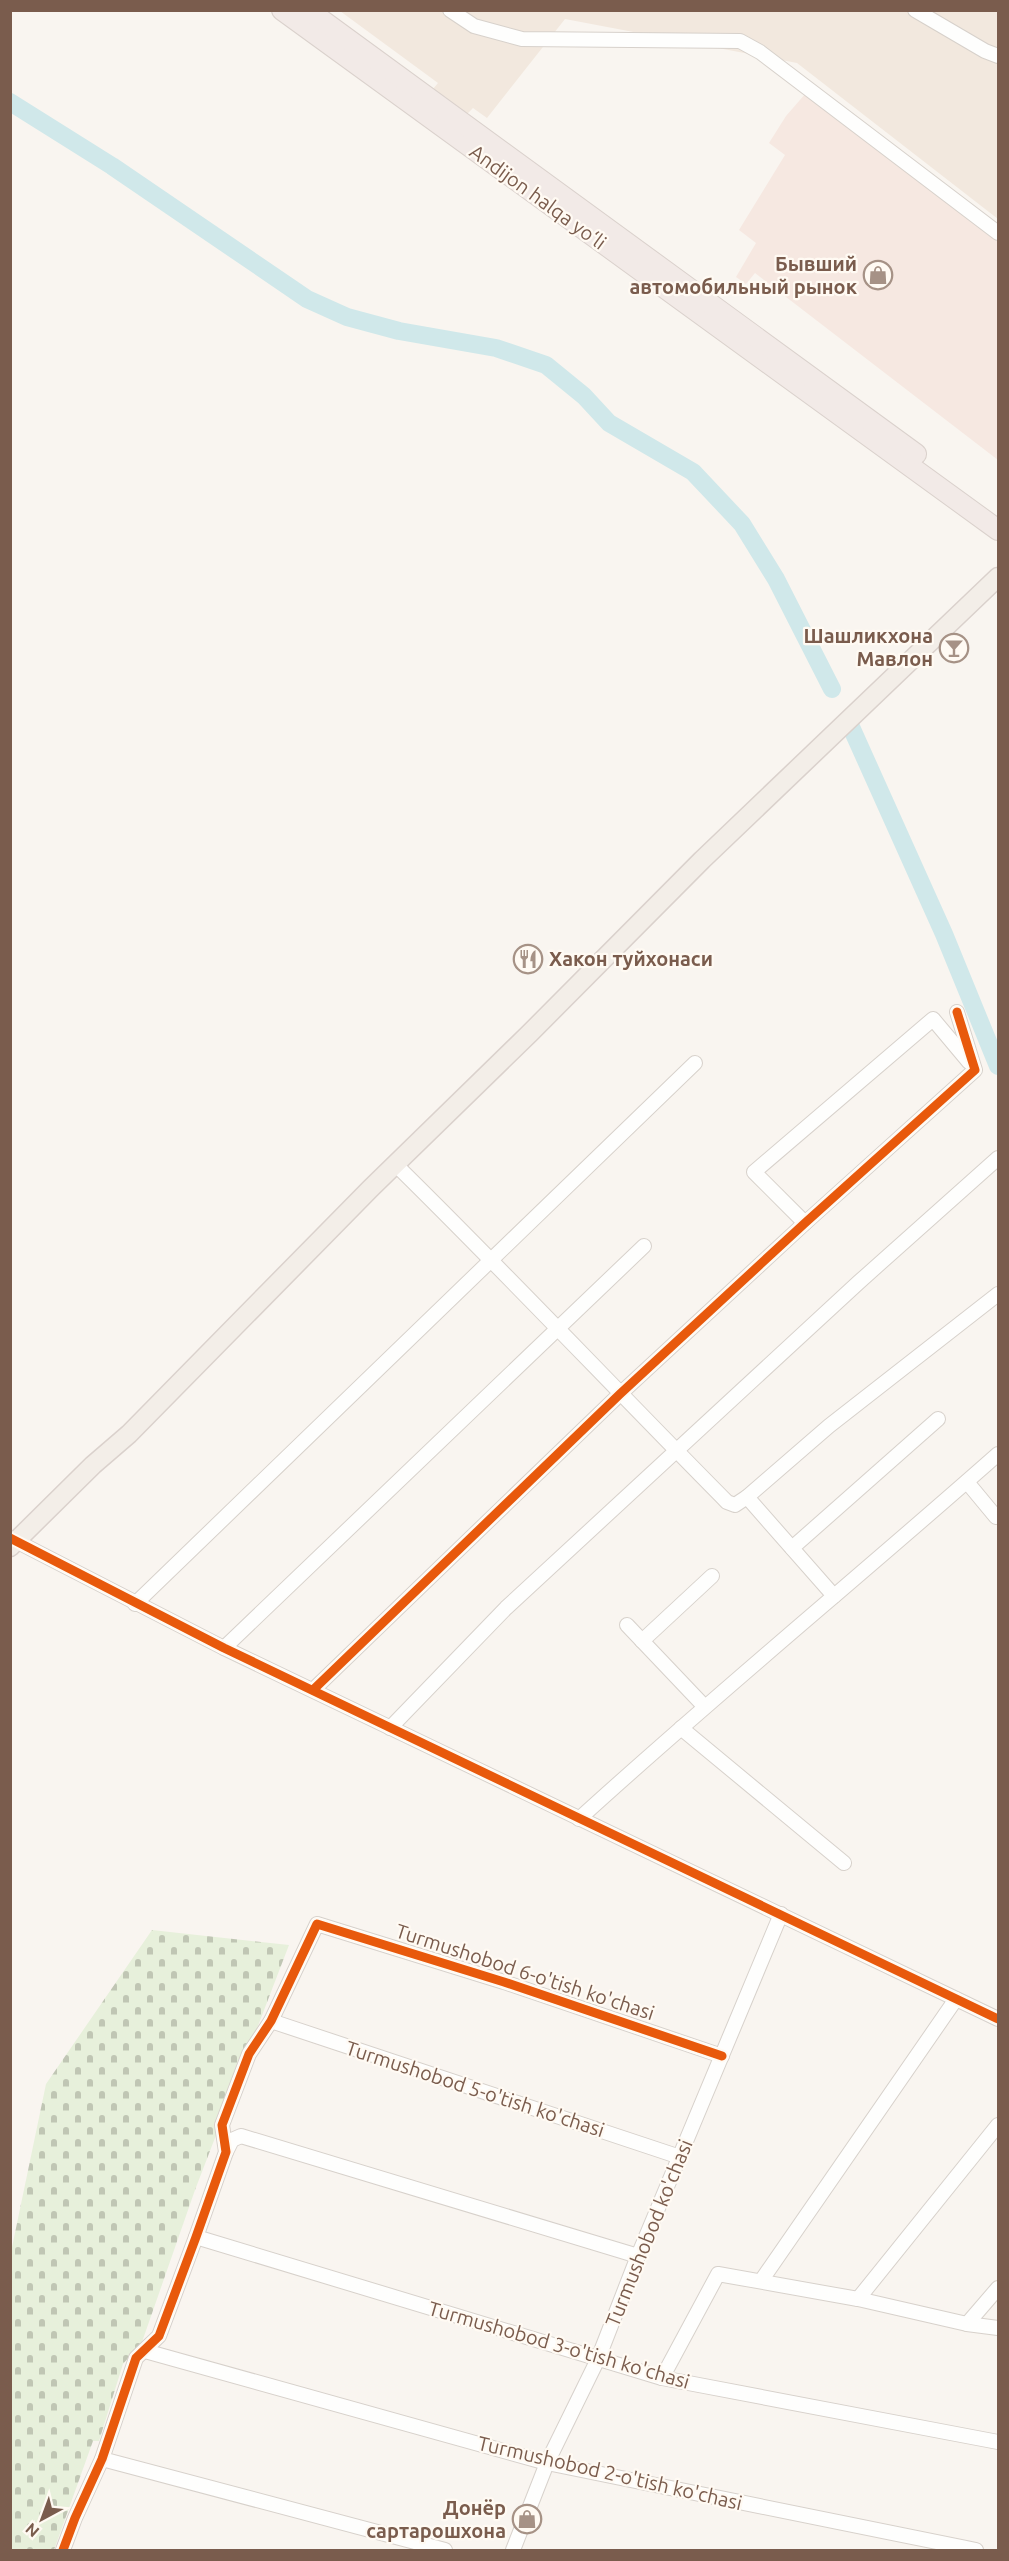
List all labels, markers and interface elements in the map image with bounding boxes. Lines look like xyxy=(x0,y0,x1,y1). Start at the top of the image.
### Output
street label: Andijon halqa yo‘li xyxy=(466,139,611,254)
place label: Бывший автомобильный рынок xyxy=(629,252,858,298)
shop icon: Бывший автомобильный рынок xyxy=(862,259,894,291)
place label: Шашликхона Мавлон xyxy=(804,624,933,670)
bar icon: Шашликхона Мавлон xyxy=(938,632,970,664)
restaurant icon: Хакон туйхонаси xyxy=(512,943,544,975)
place label: Хакон туйхонаси xyxy=(549,947,713,970)
street label: Turmushobod 6-o'tish ko'chasi xyxy=(393,1919,657,2024)
street label: Turmushobod 5-o'tish ko'chasi xyxy=(343,2036,607,2141)
street label: Turmushobod ko'chasi xyxy=(600,2136,697,2330)
street label: Turmushobod 3-o'tish ko'chasi xyxy=(426,2296,692,2393)
street label: Turmushobod 2-o'tish ko'chasi xyxy=(476,2431,745,2514)
north arrow xyxy=(12,2489,72,2549)
place label: Донёр сартарошхона xyxy=(366,2496,506,2542)
shop icon: Донёр сартарошхона xyxy=(511,2503,543,2535)
text: N xyxy=(22,2520,43,2541)

